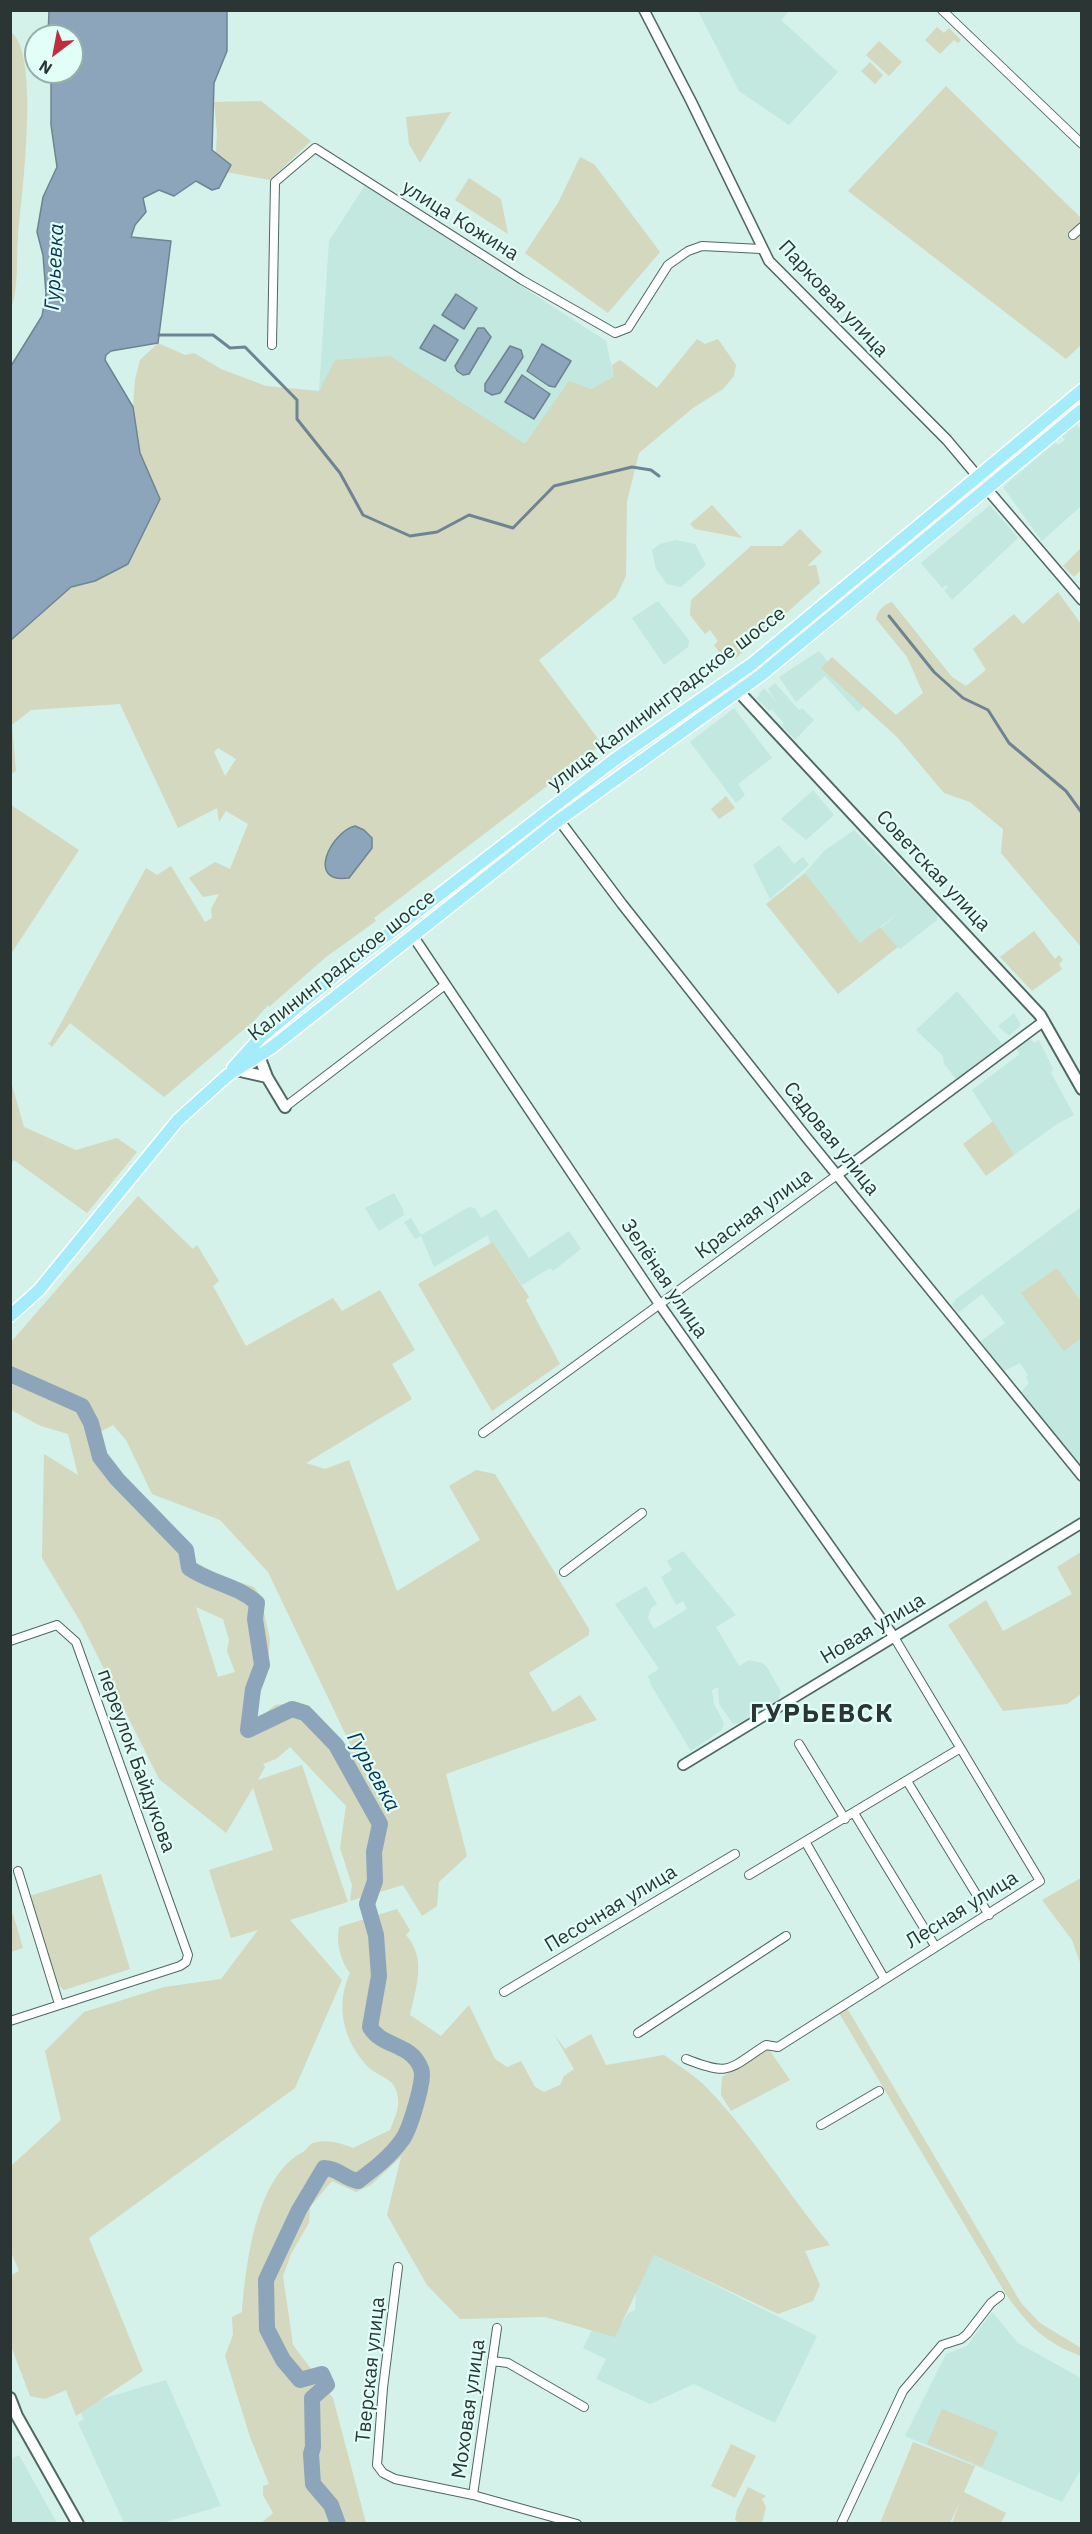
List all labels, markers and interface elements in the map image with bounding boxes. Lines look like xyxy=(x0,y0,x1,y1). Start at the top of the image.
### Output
north arrow xyxy=(24,24,84,84)
text: N xyxy=(35,56,56,79)
street label: улица Кожина xyxy=(397,175,523,267)
water label: Гурьевка xyxy=(40,223,70,311)
street label: Парковая улица xyxy=(773,236,893,362)
street label: улица Калининградское шоссе xyxy=(543,602,791,796)
street label: Советская улица xyxy=(871,805,995,937)
street label: Калининградское шоссе xyxy=(243,885,441,1047)
street label: Садовая улица xyxy=(778,1077,884,1201)
street label: Красная улица xyxy=(691,1163,817,1265)
street label: Зелёная улица xyxy=(615,1215,713,1343)
street label: Новая улица xyxy=(816,1588,930,1670)
street label: переулок Байдукова xyxy=(92,1666,180,1856)
district label: ГУРЬЕВСК xyxy=(750,1698,894,1730)
water label: Гурьевка xyxy=(341,1728,405,1816)
street label: Песочная улица xyxy=(541,1860,681,1958)
street label: Лесная улица xyxy=(901,1866,1023,1954)
street label: Тверская улица xyxy=(351,2296,391,2444)
street label: Моховая улица xyxy=(447,2338,491,2480)

